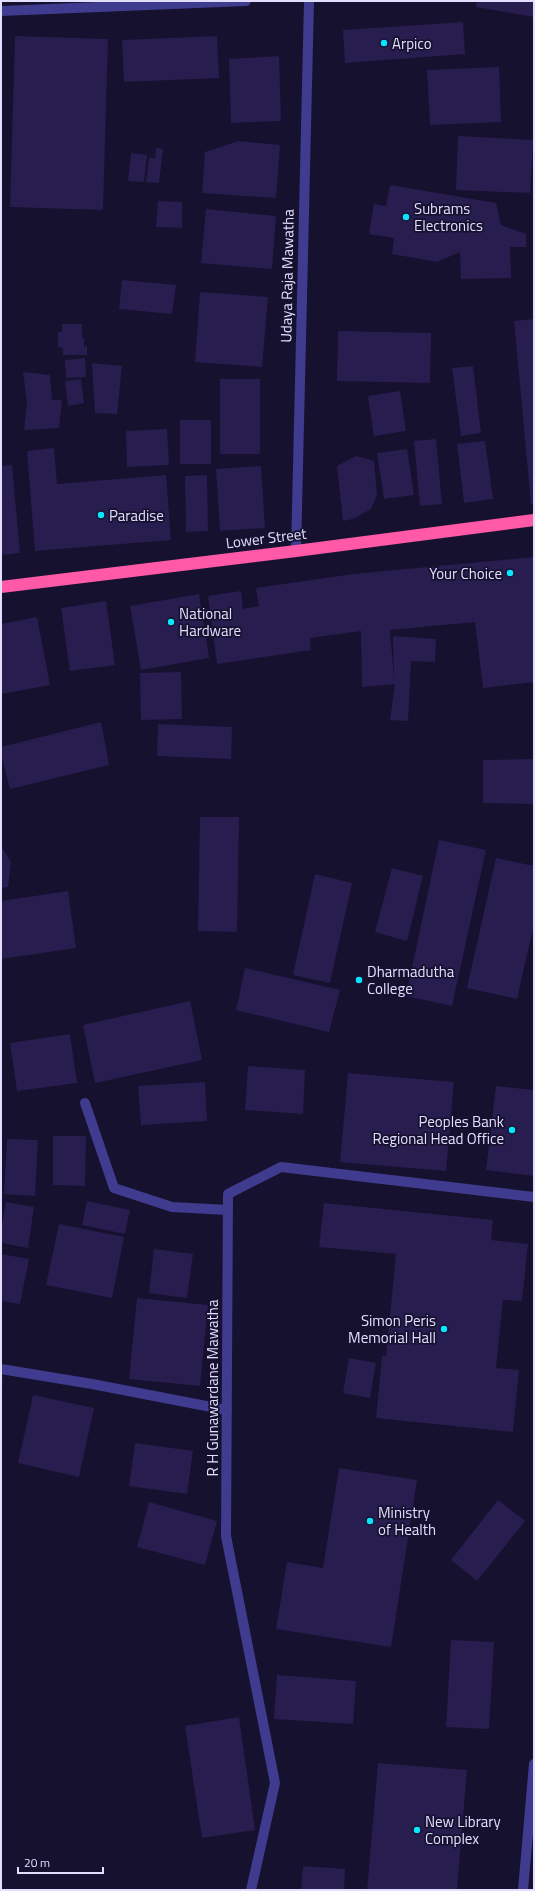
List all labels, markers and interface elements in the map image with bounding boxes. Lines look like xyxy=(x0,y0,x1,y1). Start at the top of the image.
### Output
place label: Arpico xyxy=(392,32,432,55)
marker: Arpico xyxy=(379,38,389,48)
place label: Subrams Electronics xyxy=(414,197,483,237)
street label: Udaya Raja Mawatha xyxy=(274,209,300,343)
marker: Subrams Electronics xyxy=(401,212,411,222)
place label: Paradise xyxy=(109,504,164,527)
marker: Paradise xyxy=(96,510,106,520)
street label: Lower Street xyxy=(224,522,308,554)
place label: Your Choice xyxy=(429,562,502,585)
marker: Your Choice xyxy=(505,568,515,578)
place label: National Hardware xyxy=(179,602,241,642)
marker: National Hardware xyxy=(166,617,176,627)
place label: Dharmadutha College xyxy=(367,960,455,1000)
marker: Dharmadutha College xyxy=(354,975,364,985)
place label: Peoples Bank Regional Head Office xyxy=(373,1110,504,1150)
marker: Peoples Bank Regional Head Office xyxy=(507,1125,517,1135)
street label: R H Gunawardane Mawatha xyxy=(201,1299,224,1476)
place label: Simon Peris Memorial Hall xyxy=(348,1309,436,1349)
marker: Simon Peris Memorial Hall xyxy=(439,1324,449,1334)
place label: Ministry of Health xyxy=(378,1501,436,1541)
marker: Ministry of Health xyxy=(365,1516,375,1526)
place label: New Library Complex xyxy=(425,1810,501,1850)
marker: New Library Complex xyxy=(412,1825,422,1835)
scale bar xyxy=(18,1849,103,1875)
text: 20 m xyxy=(24,1853,50,1872)

